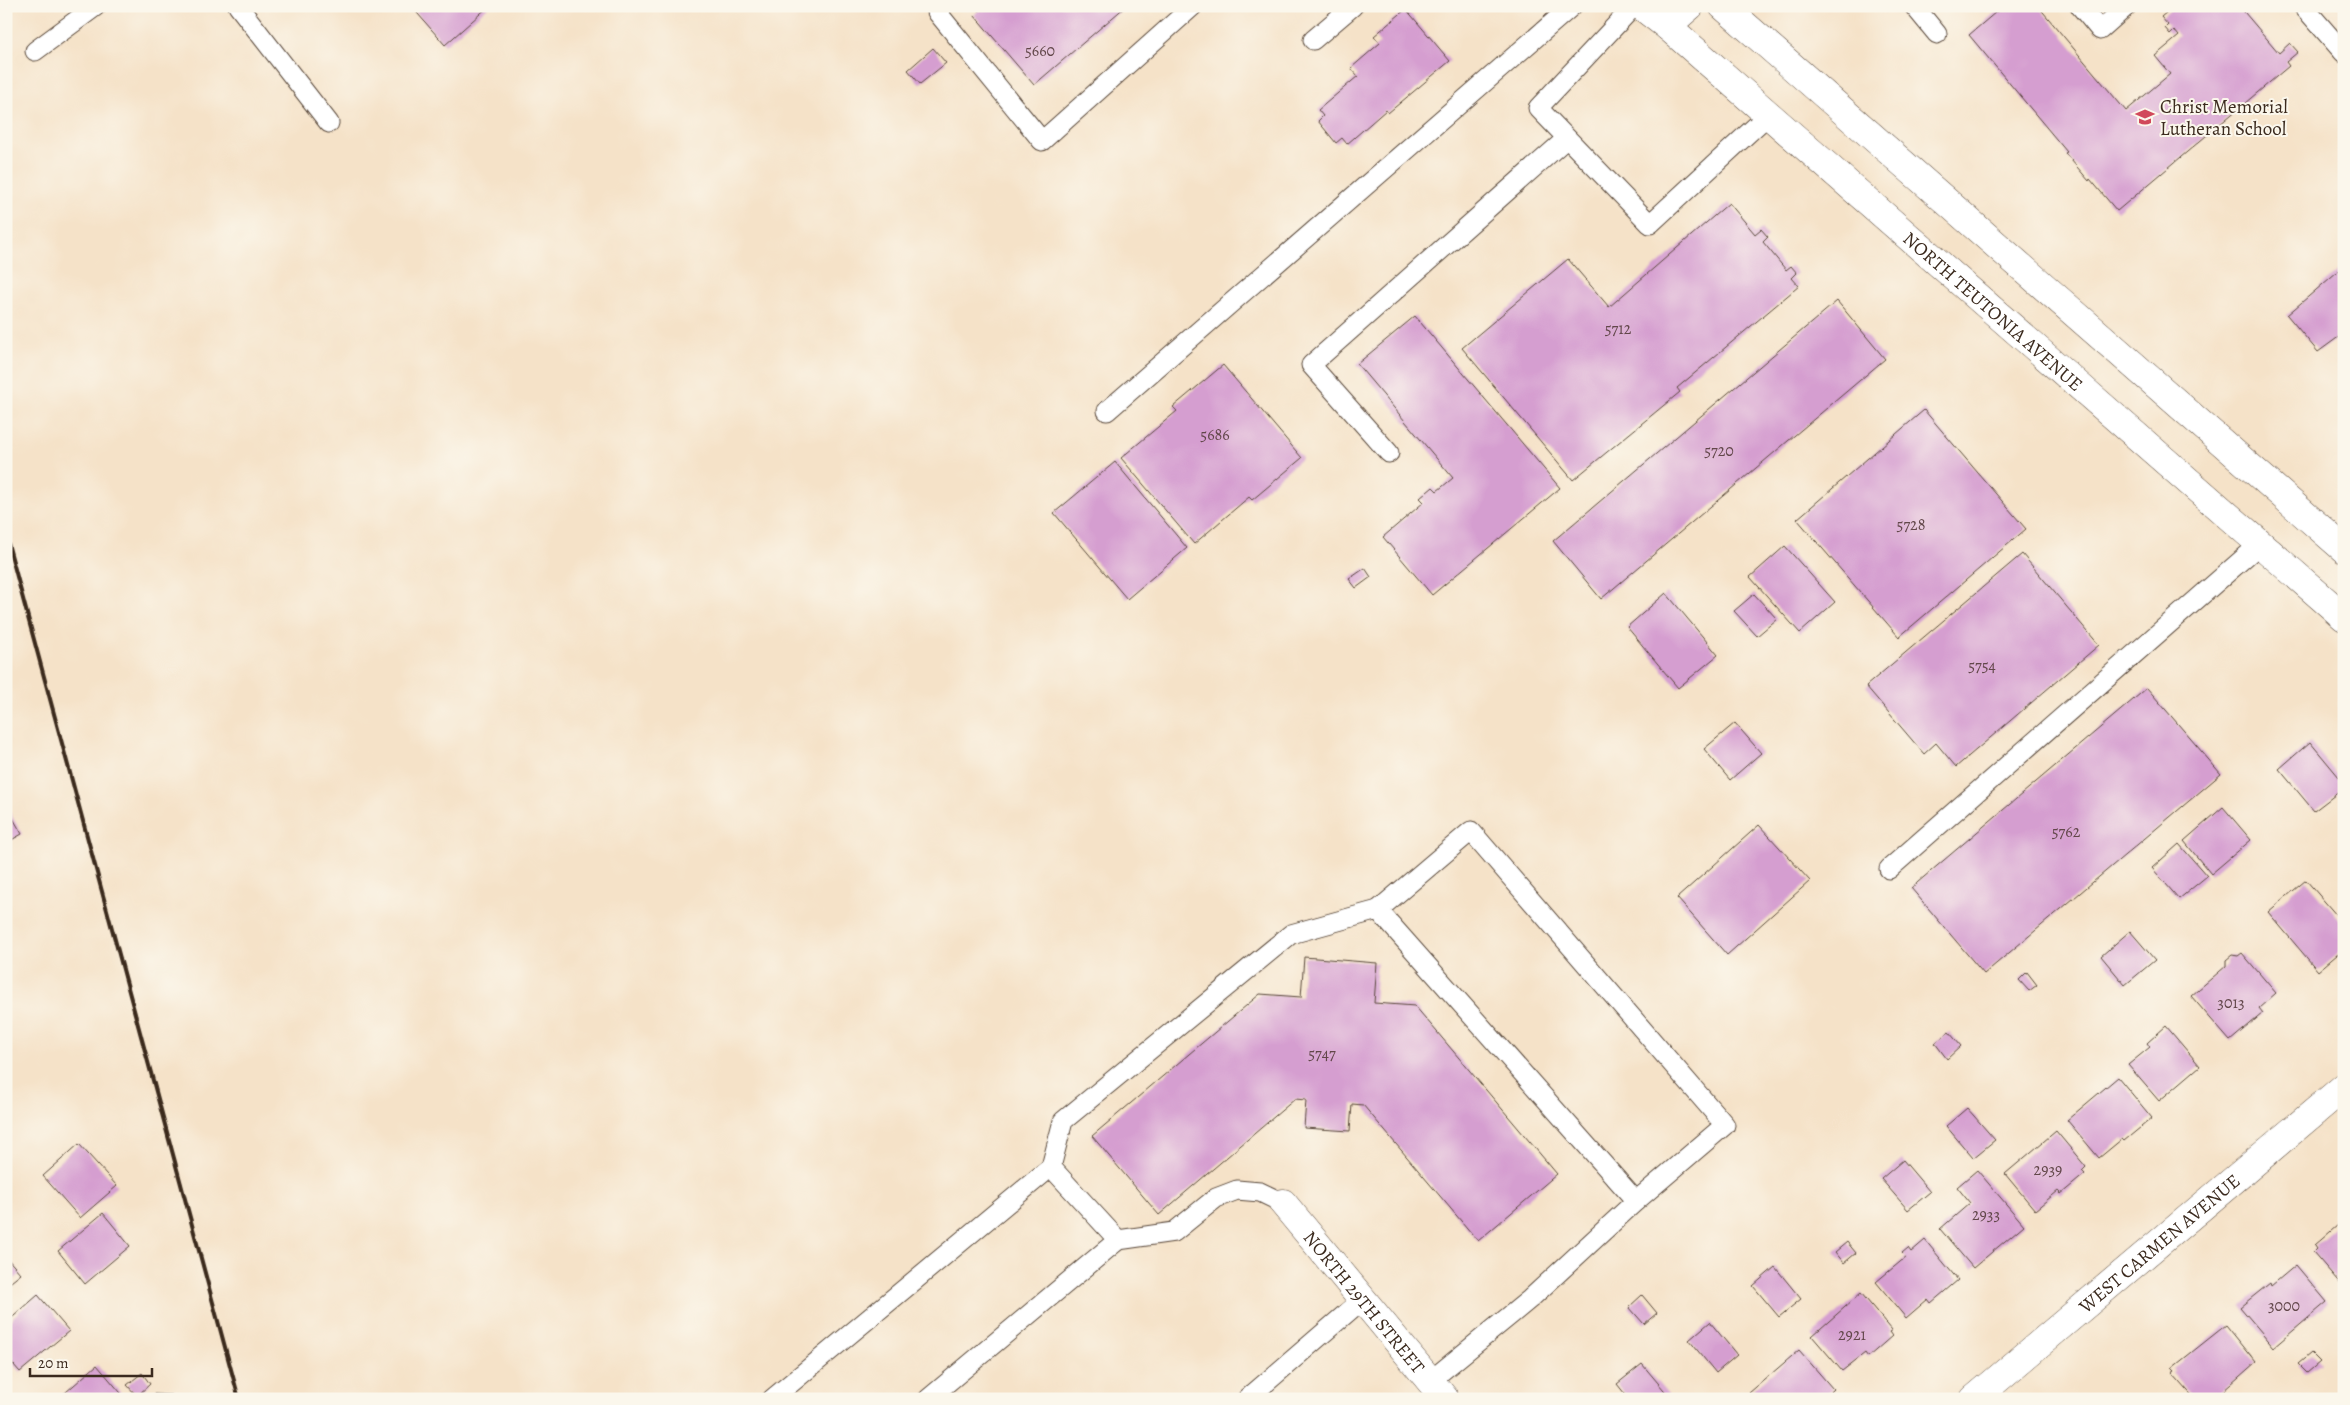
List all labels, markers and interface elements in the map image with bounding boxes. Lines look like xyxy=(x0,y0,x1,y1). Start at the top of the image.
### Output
house number: 5660 xyxy=(1025,40,1055,62)
place label: Christ Memorial Lutheran School xyxy=(2160,94,2288,142)
school or university icon: Christ Memorial Lutheran School xyxy=(2134,106,2156,128)
street label: NORTH TEUTONIA AVENUE xyxy=(1897,226,2088,397)
house number: 5712 xyxy=(1605,318,1632,340)
house number: 5686 xyxy=(1200,424,1230,446)
house number: 5720 xyxy=(1704,440,1734,462)
house number: 5728 xyxy=(1897,514,1925,536)
house number: 5754 xyxy=(1968,655,1996,677)
house number: 5762 xyxy=(2052,821,2081,843)
house number: 3013 xyxy=(2217,992,2245,1014)
house number: 5747 xyxy=(1308,1043,1336,1065)
house number: 2939 xyxy=(2034,1159,2062,1181)
street label: WEST CARMEN AVENUE xyxy=(2073,1168,2246,1320)
house number: 2933 xyxy=(1972,1204,2000,1226)
street label: NORTH 29TH STREET xyxy=(1297,1225,1431,1380)
house number: 3000 xyxy=(2268,1295,2300,1317)
house number: 2921 xyxy=(1838,1324,1867,1346)
scale bar xyxy=(30,1345,152,1377)
text: 20 m xyxy=(38,1353,69,1373)

